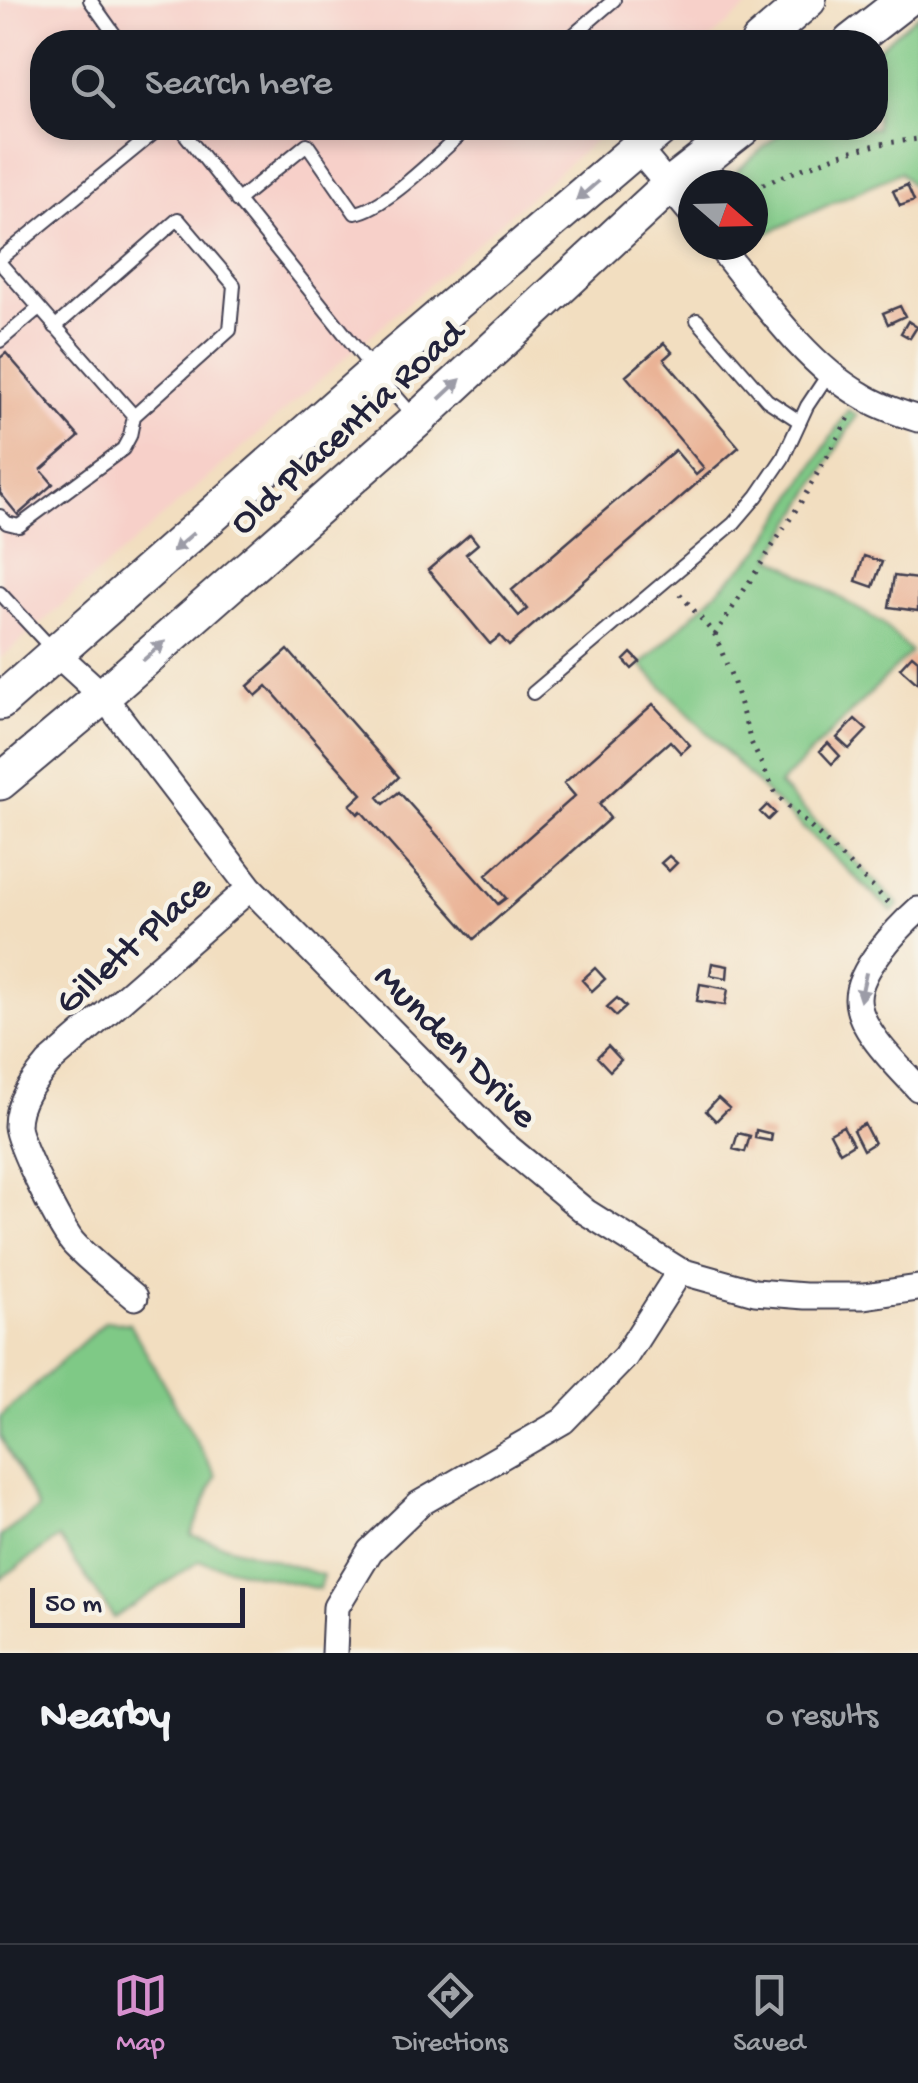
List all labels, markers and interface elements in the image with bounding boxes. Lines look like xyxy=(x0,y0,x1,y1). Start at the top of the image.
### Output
search box xyxy=(30,30,888,140)
icon: search xyxy=(65,58,120,113)
text: Search here xyxy=(145,63,332,107)
north arrow xyxy=(678,170,768,260)
one-way arrow xyxy=(574,180,599,201)
street label: Old Placentia Road xyxy=(223,311,477,546)
one-way arrow xyxy=(438,378,462,401)
one-way arrow xyxy=(170,530,195,552)
one-way arrow xyxy=(141,641,166,663)
street label: Gillett Place xyxy=(48,867,222,1026)
street label: Munden Drive xyxy=(363,957,545,1140)
one-way arrow xyxy=(855,972,871,1003)
scale bar xyxy=(30,1583,245,1628)
text: 50 m xyxy=(45,1589,102,1622)
text: Nearby xyxy=(40,1694,170,1743)
text: 0 results xyxy=(766,1699,878,1737)
tab: Map xyxy=(113,1968,168,2061)
tab: Directions xyxy=(394,1968,508,2061)
tab: Saved xyxy=(733,1968,805,2061)

